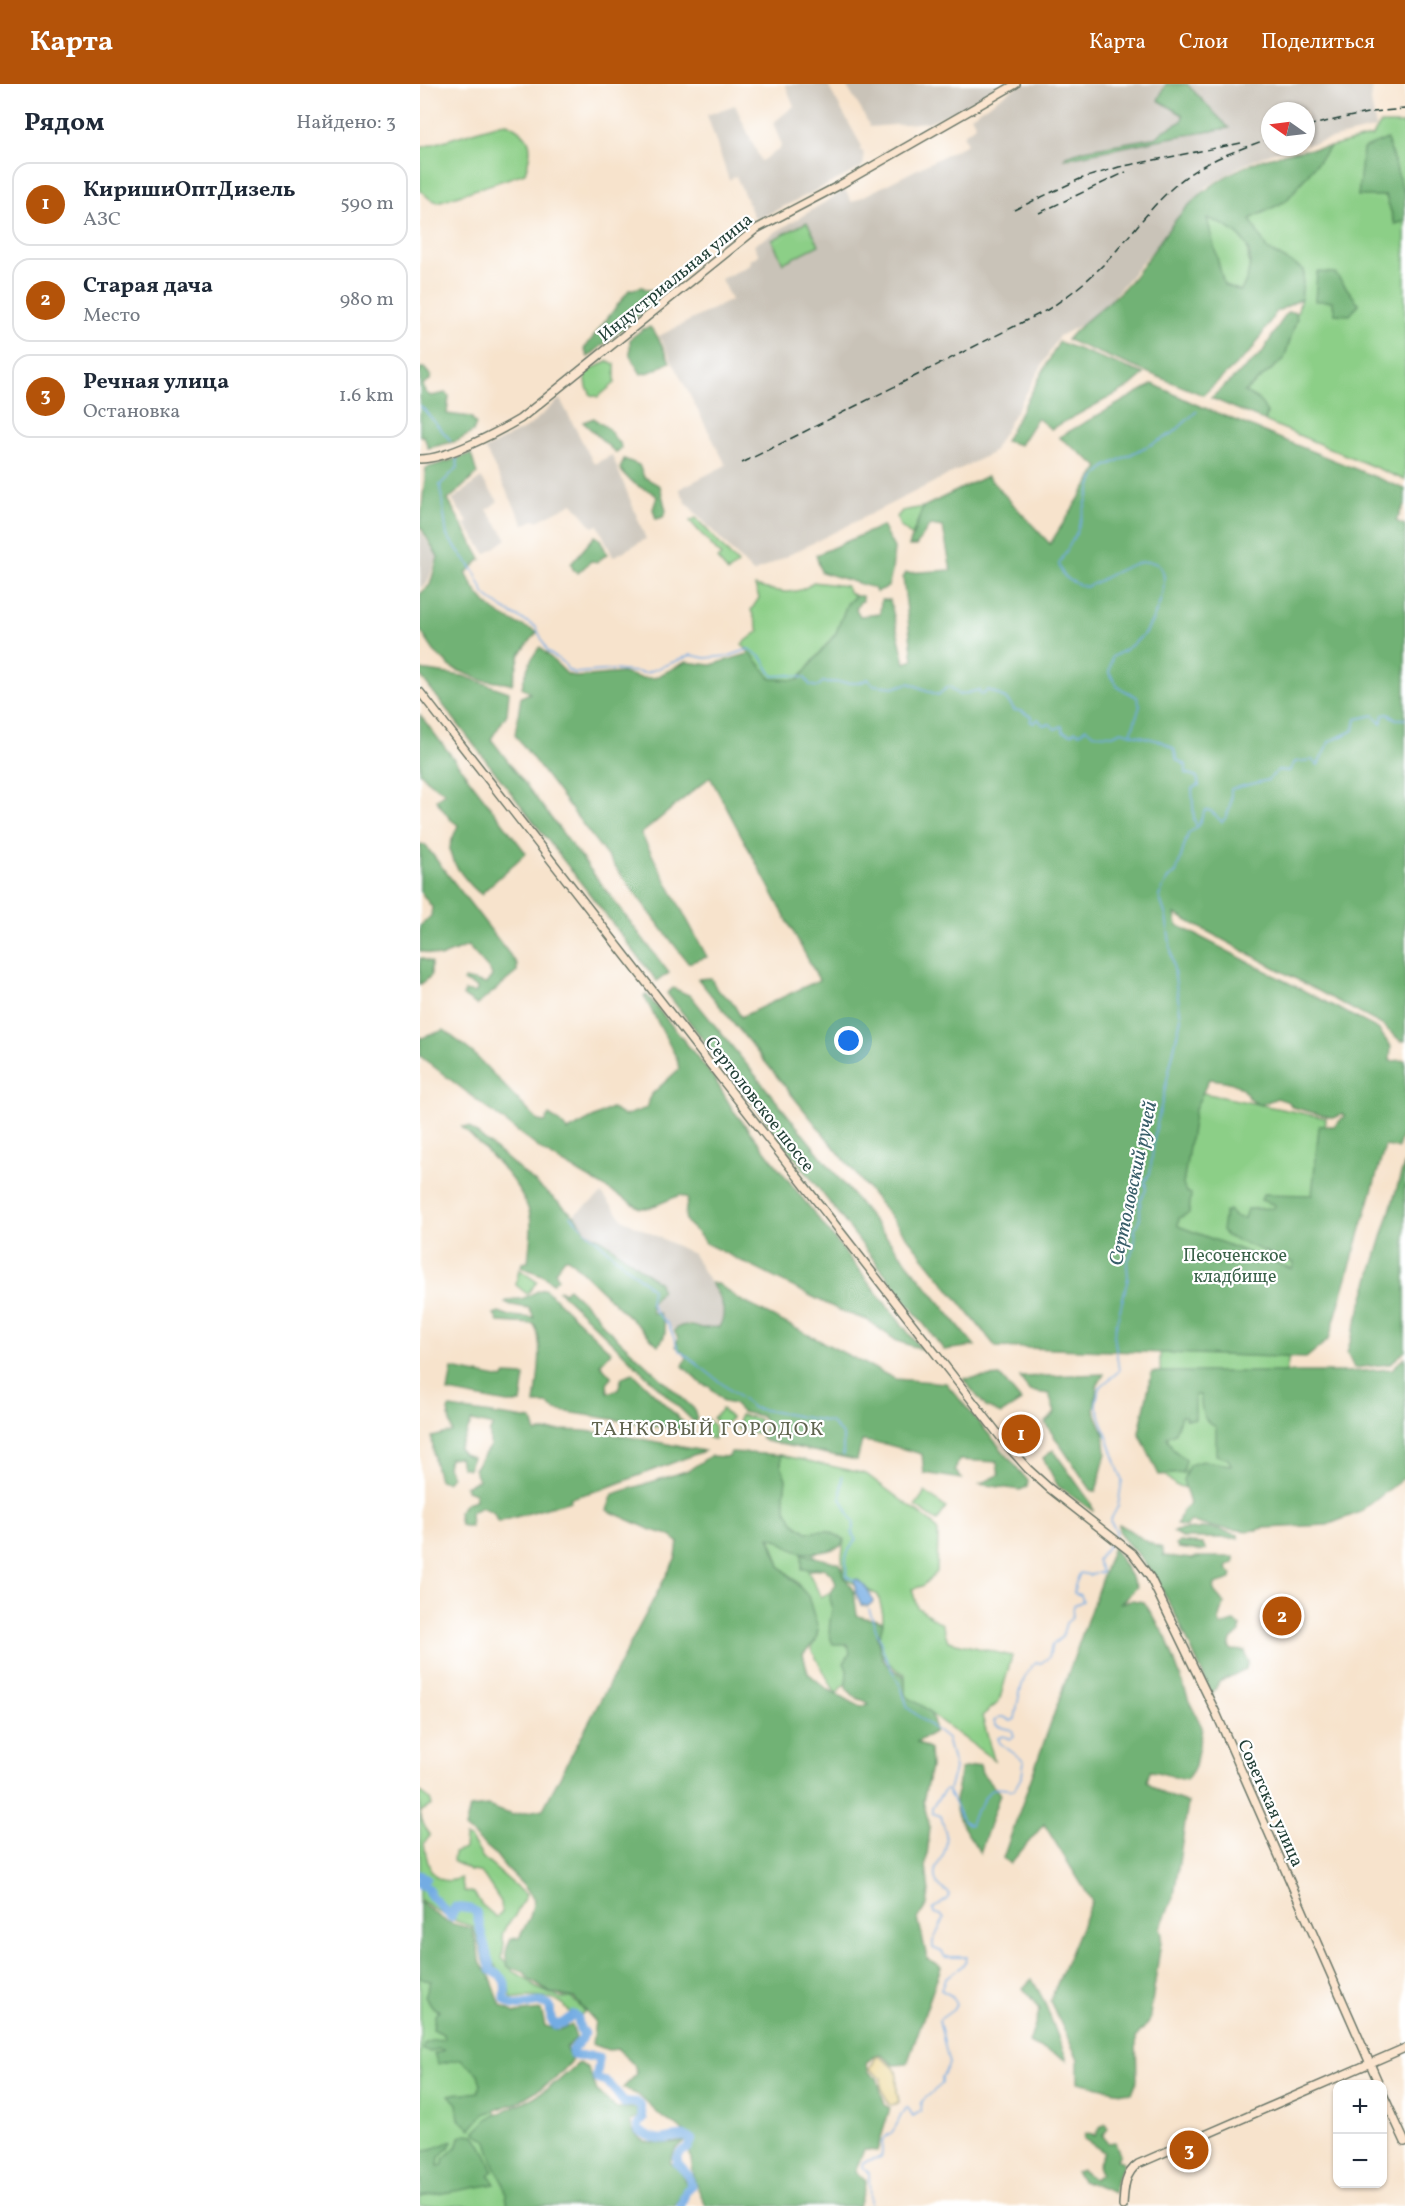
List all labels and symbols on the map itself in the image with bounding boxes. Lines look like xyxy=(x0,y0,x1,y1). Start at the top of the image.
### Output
north arrow xyxy=(1261,102,1315,156)
street label: Индустриальная улица xyxy=(593,208,759,348)
your location xyxy=(834,1026,863,1055)
street label: Сертоловское шоссе xyxy=(698,1032,820,1178)
water label: Сертоловский ручей xyxy=(1103,1099,1165,1268)
park label: Песоченское кладбище xyxy=(1183,1244,1287,1290)
pin: 1 xyxy=(1002,1412,1040,1456)
district label: ТАНКОВЫЙ ГОРОДОК xyxy=(591,1416,825,1444)
pin: 2 xyxy=(1262,1594,1302,1639)
street label: Советская улица xyxy=(1230,1736,1309,1871)
pin: 3 xyxy=(1170,2128,1208,2172)

